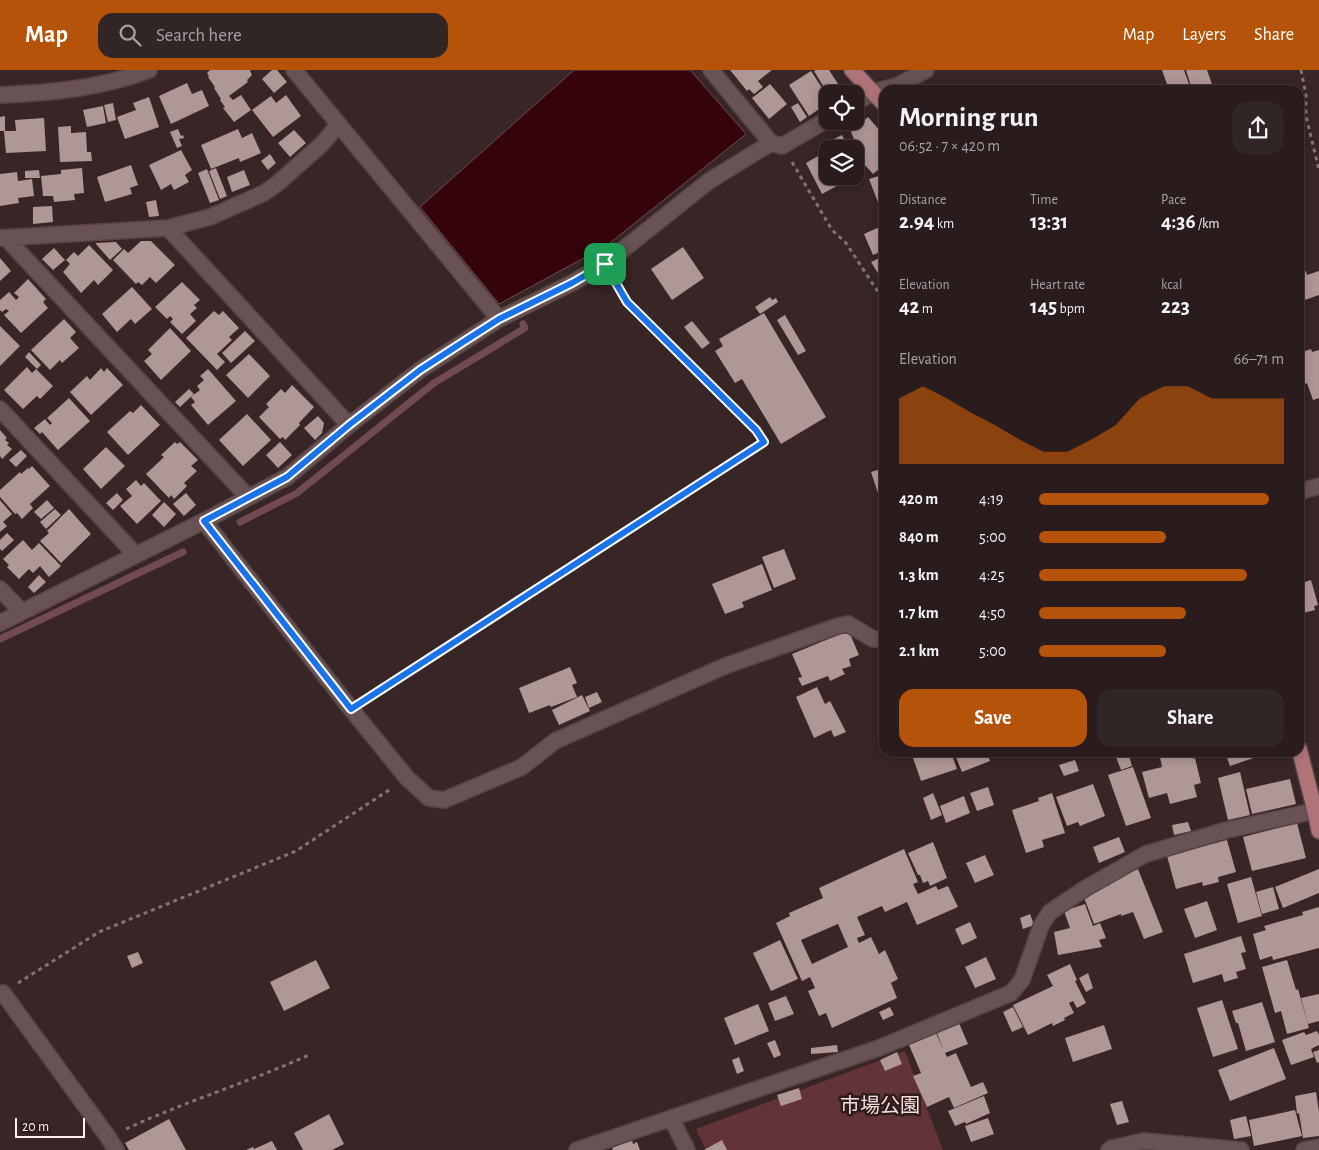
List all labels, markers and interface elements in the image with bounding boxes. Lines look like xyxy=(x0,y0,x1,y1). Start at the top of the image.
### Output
search box xyxy=(98,13,448,58)
icon: search xyxy=(116,21,144,49)
text: Map xyxy=(25,23,68,47)
text: Search here xyxy=(156,26,242,45)
text: Map xyxy=(1123,26,1154,44)
text: Layers xyxy=(1182,26,1226,44)
text: Share xyxy=(1254,26,1294,44)
map controls xyxy=(819,85,864,185)
button: locate xyxy=(819,85,864,130)
button: share xyxy=(1232,102,1284,154)
text: Morning run xyxy=(899,104,1039,132)
text: 06:52 · 7 × 420 m xyxy=(899,138,1000,154)
button: layers xyxy=(819,140,864,185)
text: Distance xyxy=(899,193,946,207)
text: Time xyxy=(1030,193,1058,207)
text: Pace xyxy=(1161,193,1186,207)
text: 2.94 xyxy=(899,211,934,232)
text: 13:31 xyxy=(1030,211,1068,232)
text: 4:36 xyxy=(1161,211,1196,232)
text: km xyxy=(934,217,954,231)
text: /km xyxy=(1196,217,1220,231)
pin xyxy=(584,243,626,285)
icon: arrive xyxy=(591,250,619,278)
text: Elevation xyxy=(899,278,950,292)
text: Heart rate xyxy=(1030,278,1085,292)
text: kcal xyxy=(1161,278,1182,292)
text: 42 xyxy=(899,296,919,317)
text: 145 xyxy=(1030,296,1057,317)
text: 223 xyxy=(1161,296,1190,317)
text: m xyxy=(919,302,933,316)
text: bpm xyxy=(1057,302,1085,316)
text: Elevation xyxy=(899,351,957,367)
text: 66–71 m xyxy=(1234,351,1284,367)
text: 420 m xyxy=(899,491,938,507)
text: 4:19 xyxy=(979,491,1003,507)
text: 840 m xyxy=(899,529,939,545)
text: 5:00 xyxy=(979,529,1006,545)
text: 1.3 km xyxy=(899,567,939,583)
text: 4:25 xyxy=(979,567,1004,583)
text: 1.7 km xyxy=(899,605,939,621)
text: 4:50 xyxy=(979,605,1006,621)
text: 2.1 km xyxy=(899,643,939,659)
text: 5:00 xyxy=(979,643,1006,659)
button: Save xyxy=(899,689,1087,747)
button: Share xyxy=(1097,689,1284,747)
park label: 市場公園 xyxy=(840,1095,920,1116)
scale bar xyxy=(15,1115,85,1138)
text: 20 m xyxy=(22,1120,49,1134)

